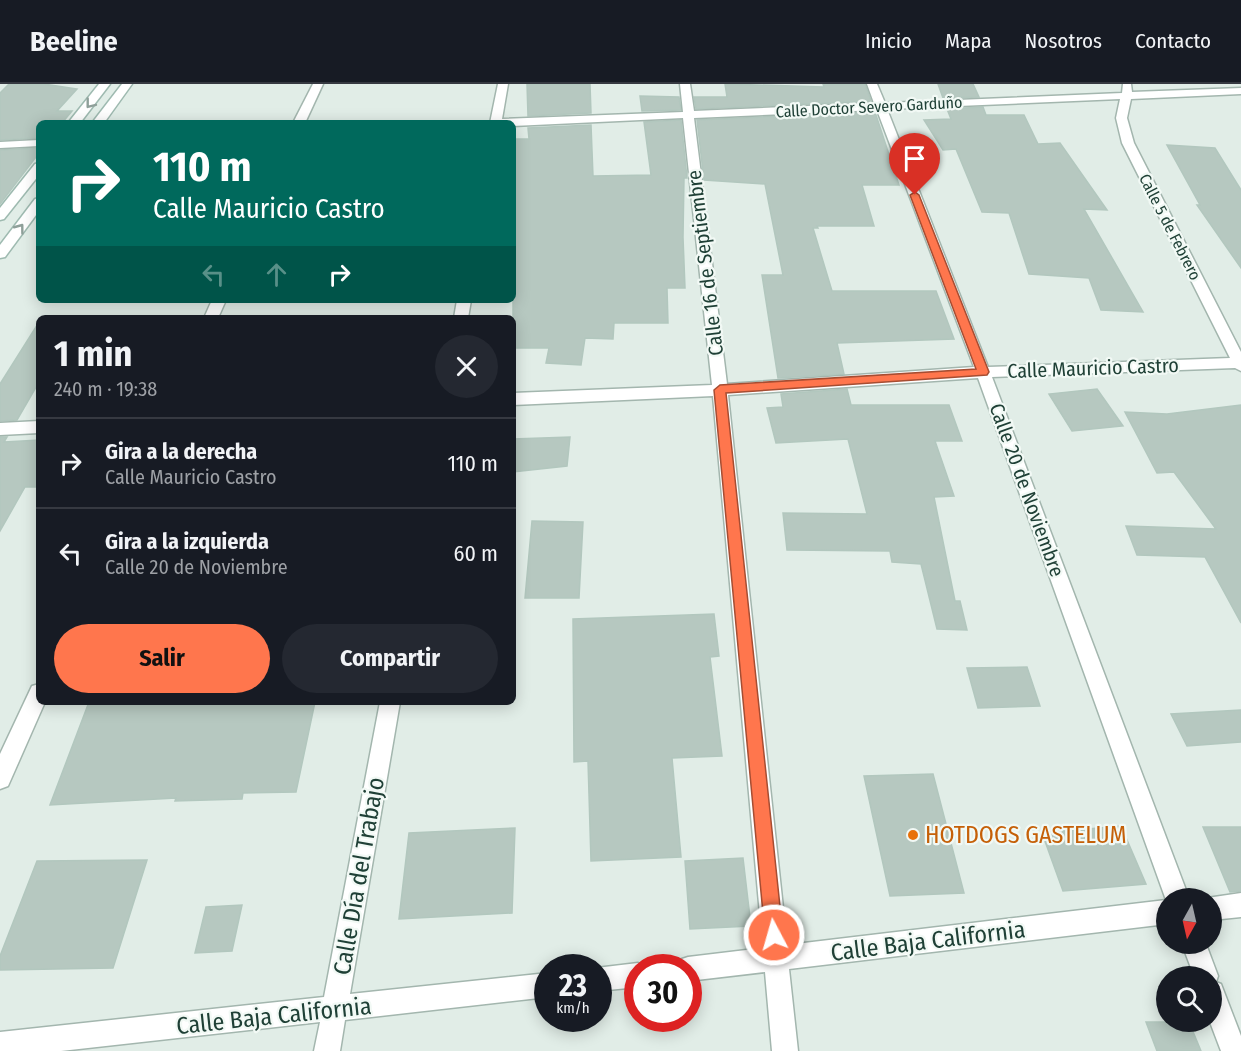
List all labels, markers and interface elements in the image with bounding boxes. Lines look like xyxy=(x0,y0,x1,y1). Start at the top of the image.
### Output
text: Beeline xyxy=(30,25,118,58)
text: Inicio xyxy=(865,28,912,54)
text: Mapa xyxy=(945,28,992,54)
text: Nosotros xyxy=(1025,28,1102,54)
text: Contacto xyxy=(1135,28,1211,54)
street label: Calle Doctor Severo Garduño xyxy=(775,93,963,121)
one-way arrow xyxy=(86,97,97,108)
pin xyxy=(889,133,940,195)
text: 110 m xyxy=(153,142,252,192)
icon: arrive xyxy=(898,142,931,175)
icon: right xyxy=(54,144,132,222)
street label: Calle 16 de Septiembre xyxy=(682,169,728,357)
street label: Calle 5 de Febrero xyxy=(1135,171,1205,283)
text: Calle Mauricio Castro xyxy=(153,193,385,225)
one-way arrow xyxy=(12,224,23,235)
icon: left xyxy=(197,258,230,291)
icon: ahead xyxy=(260,258,293,291)
icon: right xyxy=(323,258,356,291)
text: 1 min xyxy=(54,332,132,376)
button: close xyxy=(435,335,498,398)
street label: Calle Mauricio Castro xyxy=(1007,353,1179,383)
text: 240 m · 19:38 xyxy=(54,377,157,401)
street label: Calle 20 de Noviembre xyxy=(985,400,1069,580)
text: Gira a la derecha xyxy=(105,438,257,465)
icon: right xyxy=(54,447,87,480)
text: 110 m xyxy=(448,450,498,477)
text: Calle Mauricio Castro xyxy=(105,465,277,489)
text: Gira a la izquierda xyxy=(105,528,269,555)
icon: left xyxy=(54,537,87,570)
text: 60 m xyxy=(454,540,498,567)
text: Calle 20 de Noviembre xyxy=(105,555,288,579)
button: Salir xyxy=(54,624,270,693)
button: Compartir xyxy=(282,624,498,693)
street label: Calle Día del Trabajo xyxy=(328,775,390,977)
place label: HOTDOGS GASTELUM xyxy=(925,821,1127,849)
marker: HOTDOGS GASTELUM xyxy=(906,828,920,842)
north arrow xyxy=(1156,888,1222,954)
map controls xyxy=(1156,888,1222,1032)
position arrow xyxy=(742,903,806,967)
street label: Calle Baja California xyxy=(829,915,1027,967)
speed limit sign: 30 xyxy=(624,954,702,1032)
button: search xyxy=(1156,966,1222,1032)
text: 23 xyxy=(559,968,587,1004)
street label: Calle Baja California xyxy=(175,992,373,1040)
text: km/h xyxy=(556,999,590,1017)

